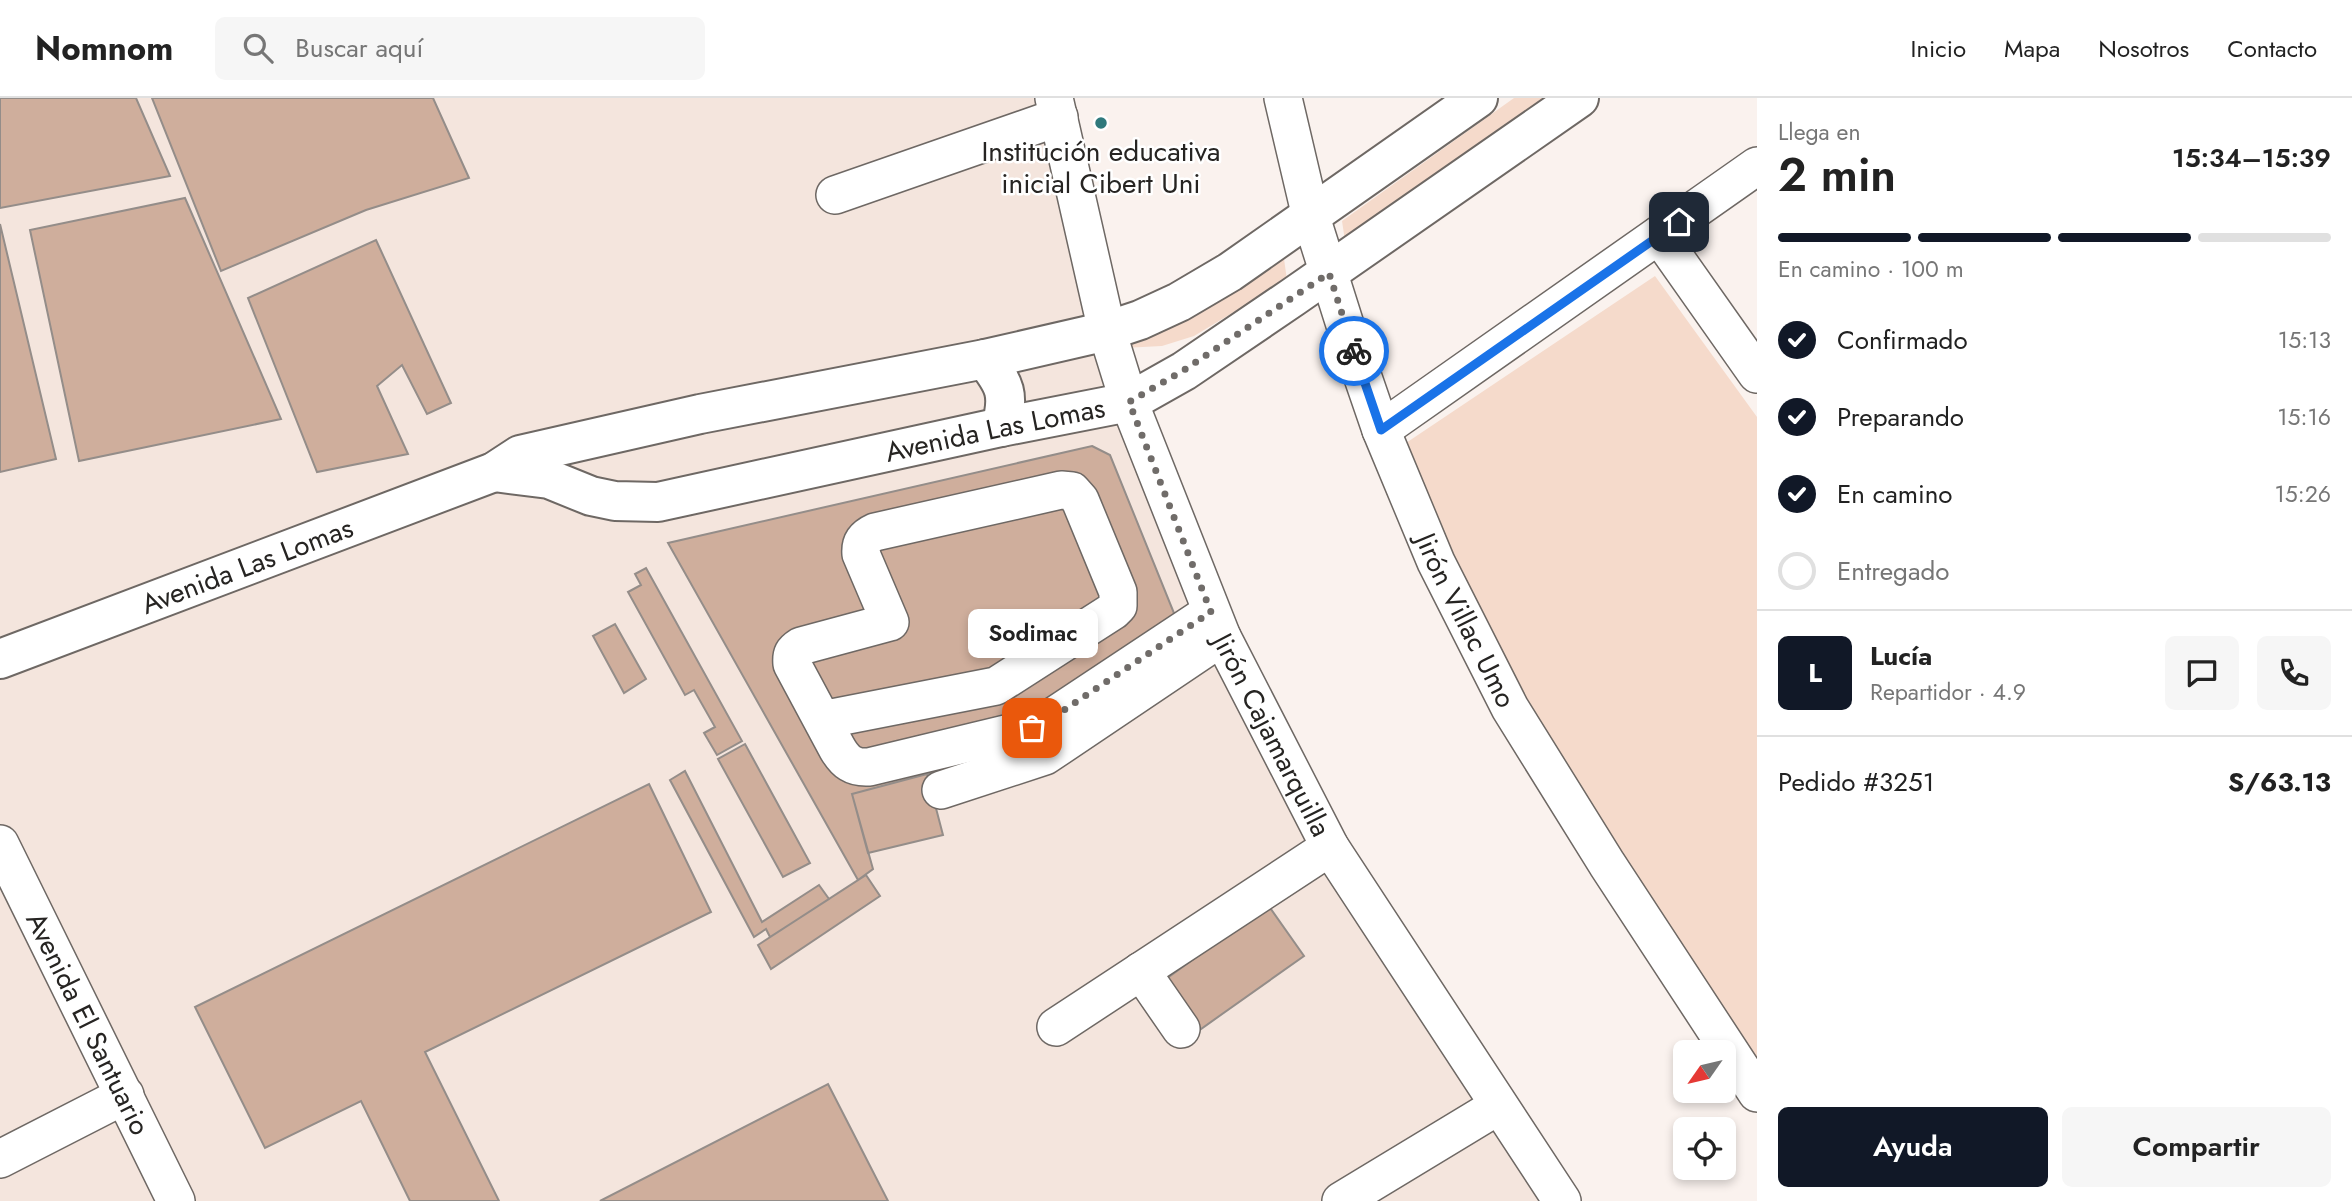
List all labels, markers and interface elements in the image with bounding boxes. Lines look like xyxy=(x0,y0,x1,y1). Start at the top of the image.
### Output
search box xyxy=(215,17,705,80)
text: Nomnom xyxy=(35,25,173,72)
icon: search xyxy=(239,29,277,67)
text: Buscar aquí xyxy=(295,29,423,67)
text: Inicio xyxy=(1911,31,1966,66)
text: Mapa xyxy=(2004,31,2060,66)
text: Nosotros xyxy=(2098,31,2189,66)
text: Contacto xyxy=(2227,31,2317,66)
marker: Institución educativa inicial Cibert Uni xyxy=(1093,115,1109,131)
text: Llega en xyxy=(1778,115,1860,149)
place label: Institución educativa inicial Cibert Uni xyxy=(981,131,1221,204)
text: 15:34–15:39 xyxy=(2172,139,2331,177)
text: 2 min xyxy=(1778,142,1896,208)
pin xyxy=(1649,192,1709,252)
icon: home xyxy=(1660,203,1698,241)
text: En camino · 100 m xyxy=(1778,252,1964,286)
courier xyxy=(1319,316,1389,386)
icon: check xyxy=(1778,321,1816,359)
text: Confirmado xyxy=(1837,321,1968,359)
text: 15:13 xyxy=(2278,323,2331,357)
icon: bike xyxy=(1335,332,1373,370)
street label: Avenida Las Lomas xyxy=(881,387,1108,473)
icon: check xyxy=(1778,398,1816,436)
text: Preparando xyxy=(1837,398,1964,436)
text: 15:16 xyxy=(2277,400,2331,434)
icon: check xyxy=(1778,475,1816,513)
text: En camino xyxy=(1837,475,1953,513)
text: 15:26 xyxy=(2274,477,2331,511)
street label: Avenida Las Lomas xyxy=(135,507,359,625)
street label: Jirón Villac Umo xyxy=(1404,523,1526,715)
text: Entregado xyxy=(1837,552,1949,590)
callout: Sodimac xyxy=(967,609,1097,658)
text: Sodimac xyxy=(989,616,1077,650)
street label: Jirón Cajamarquilla xyxy=(1201,623,1341,844)
button: chat xyxy=(2165,636,2239,710)
button: phone xyxy=(2257,636,2331,710)
text: Lucía xyxy=(1870,637,1932,675)
text: L xyxy=(1808,654,1822,692)
text: Repartidor · 4.9 xyxy=(1870,675,2026,709)
pin xyxy=(1002,698,1062,758)
icon: bag xyxy=(1013,709,1051,747)
text: Pedido #3251 xyxy=(1778,763,1934,801)
text: S/63.13 xyxy=(2228,763,2331,801)
street label: Avenida El Santuario xyxy=(16,905,160,1142)
north arrow xyxy=(1673,1040,1736,1102)
map controls xyxy=(1673,1040,1736,1180)
button: Ayuda xyxy=(1778,1107,2048,1187)
button: Compartir xyxy=(2062,1107,2331,1187)
button: locate xyxy=(1673,1117,1736,1180)

